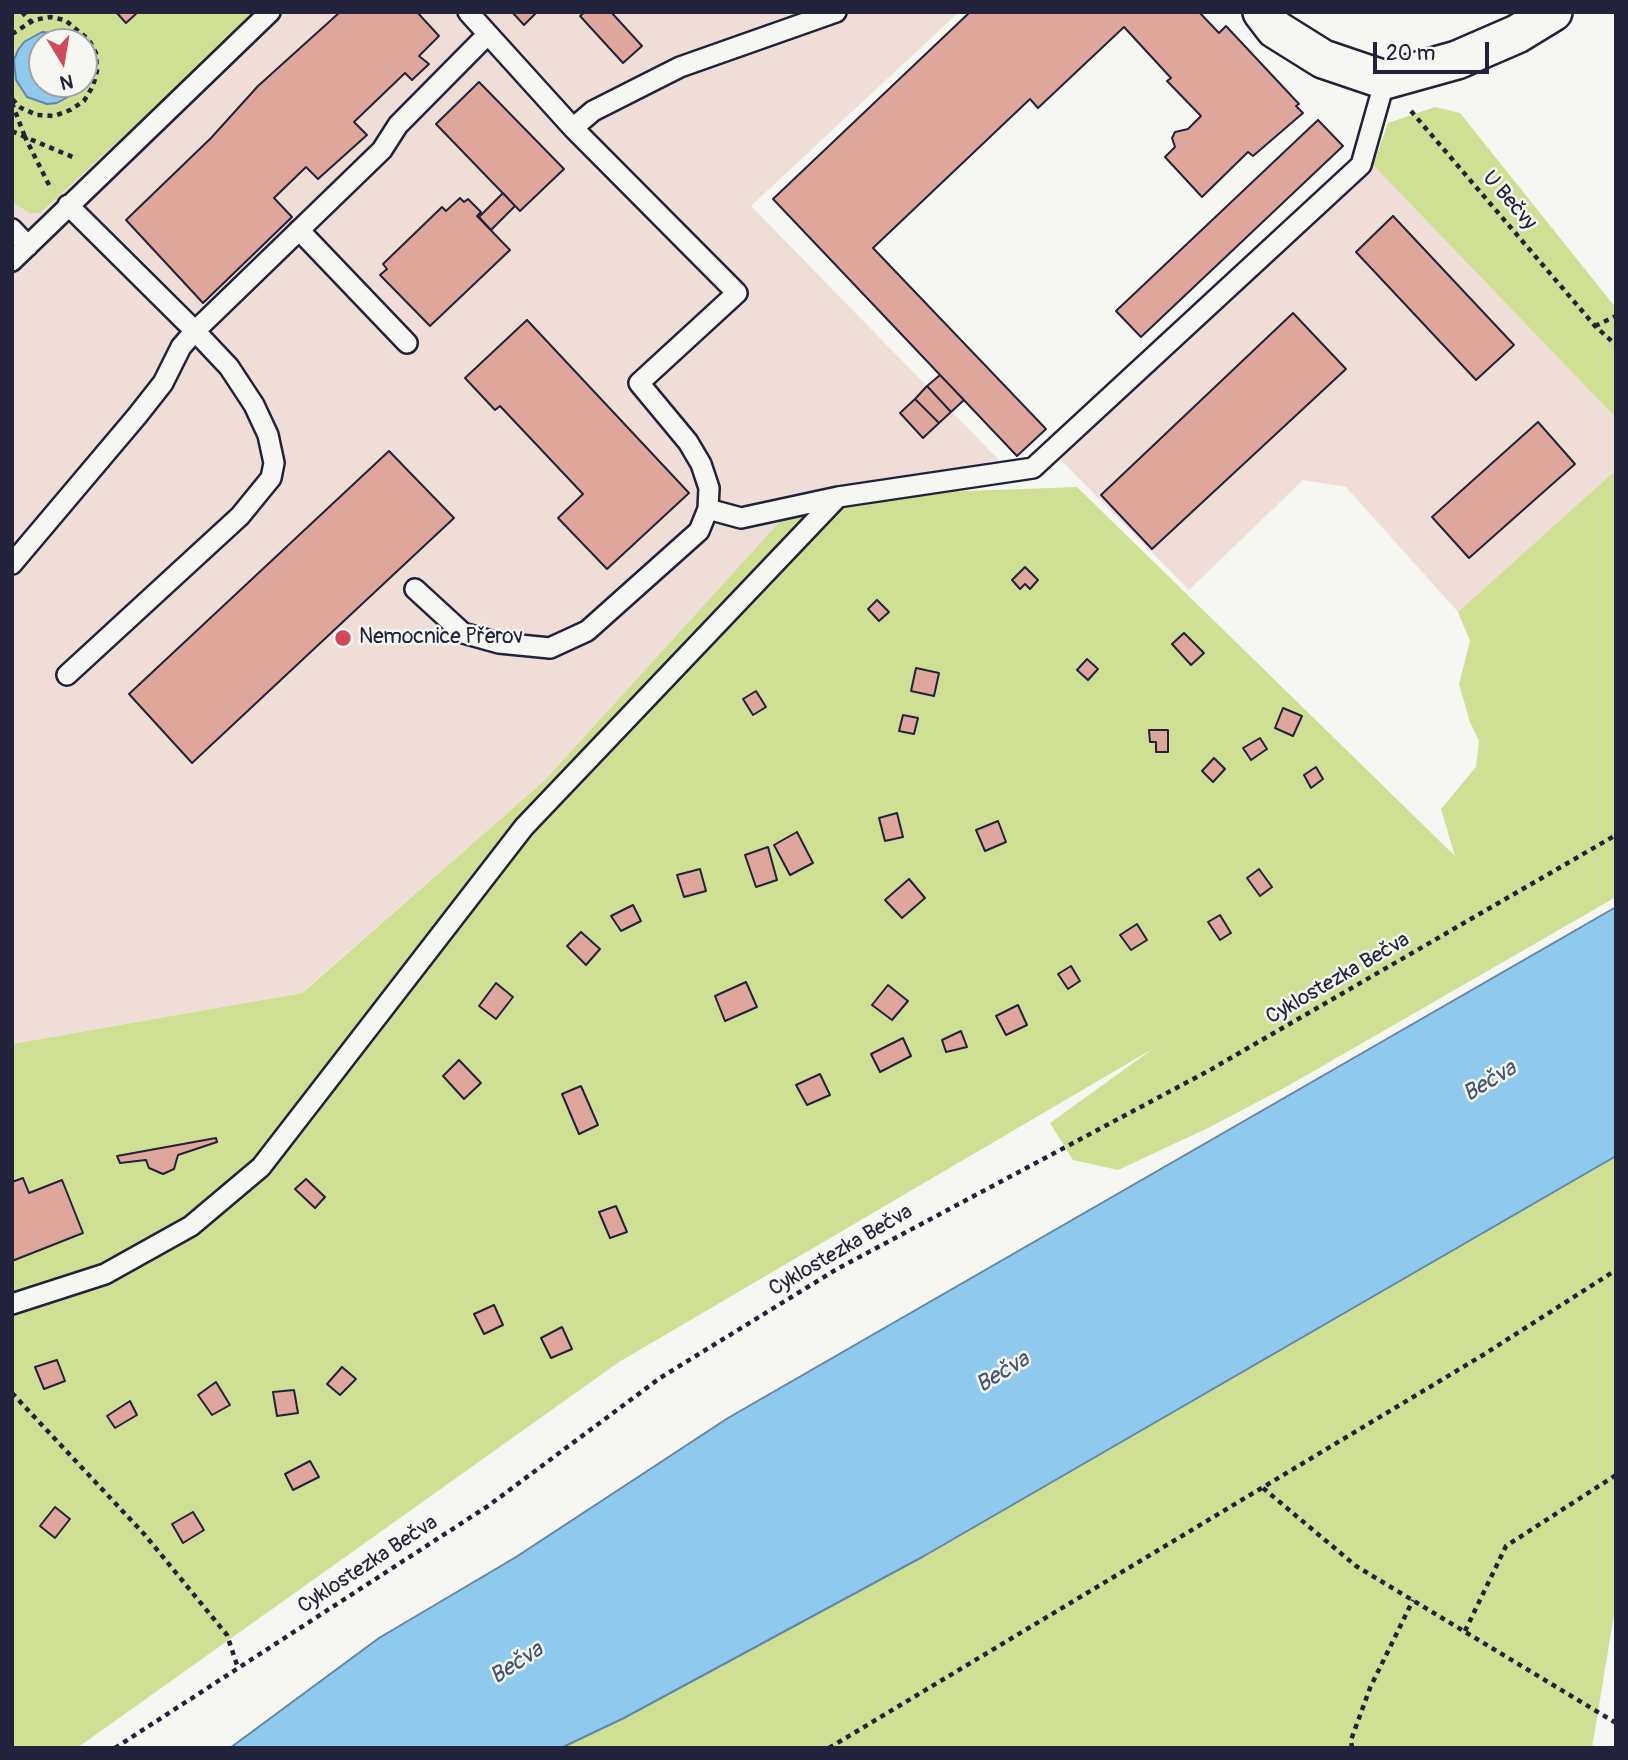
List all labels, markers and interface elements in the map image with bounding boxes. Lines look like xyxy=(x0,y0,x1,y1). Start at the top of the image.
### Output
north arrow xyxy=(28,28,98,98)
scale bar xyxy=(1376,28,1492,72)
text: 20 m xyxy=(1386,40,1435,67)
text: N xyxy=(58,69,75,95)
street label: U Bečvy xyxy=(1477,166,1541,236)
place label: Nemocnice Přerov xyxy=(359,625,523,651)
marker: Nemocnice Přerov xyxy=(333,628,353,648)
street label: Cyklostezka Bečva xyxy=(1262,928,1414,1030)
water label: Bečva xyxy=(1458,1055,1522,1109)
street label: Cyklostezka Bečva xyxy=(765,1200,917,1302)
water label: Bečva xyxy=(971,1346,1035,1400)
street label: Cyklostezka Bečva xyxy=(293,1510,443,1620)
water label: Bečva xyxy=(485,1637,549,1691)

